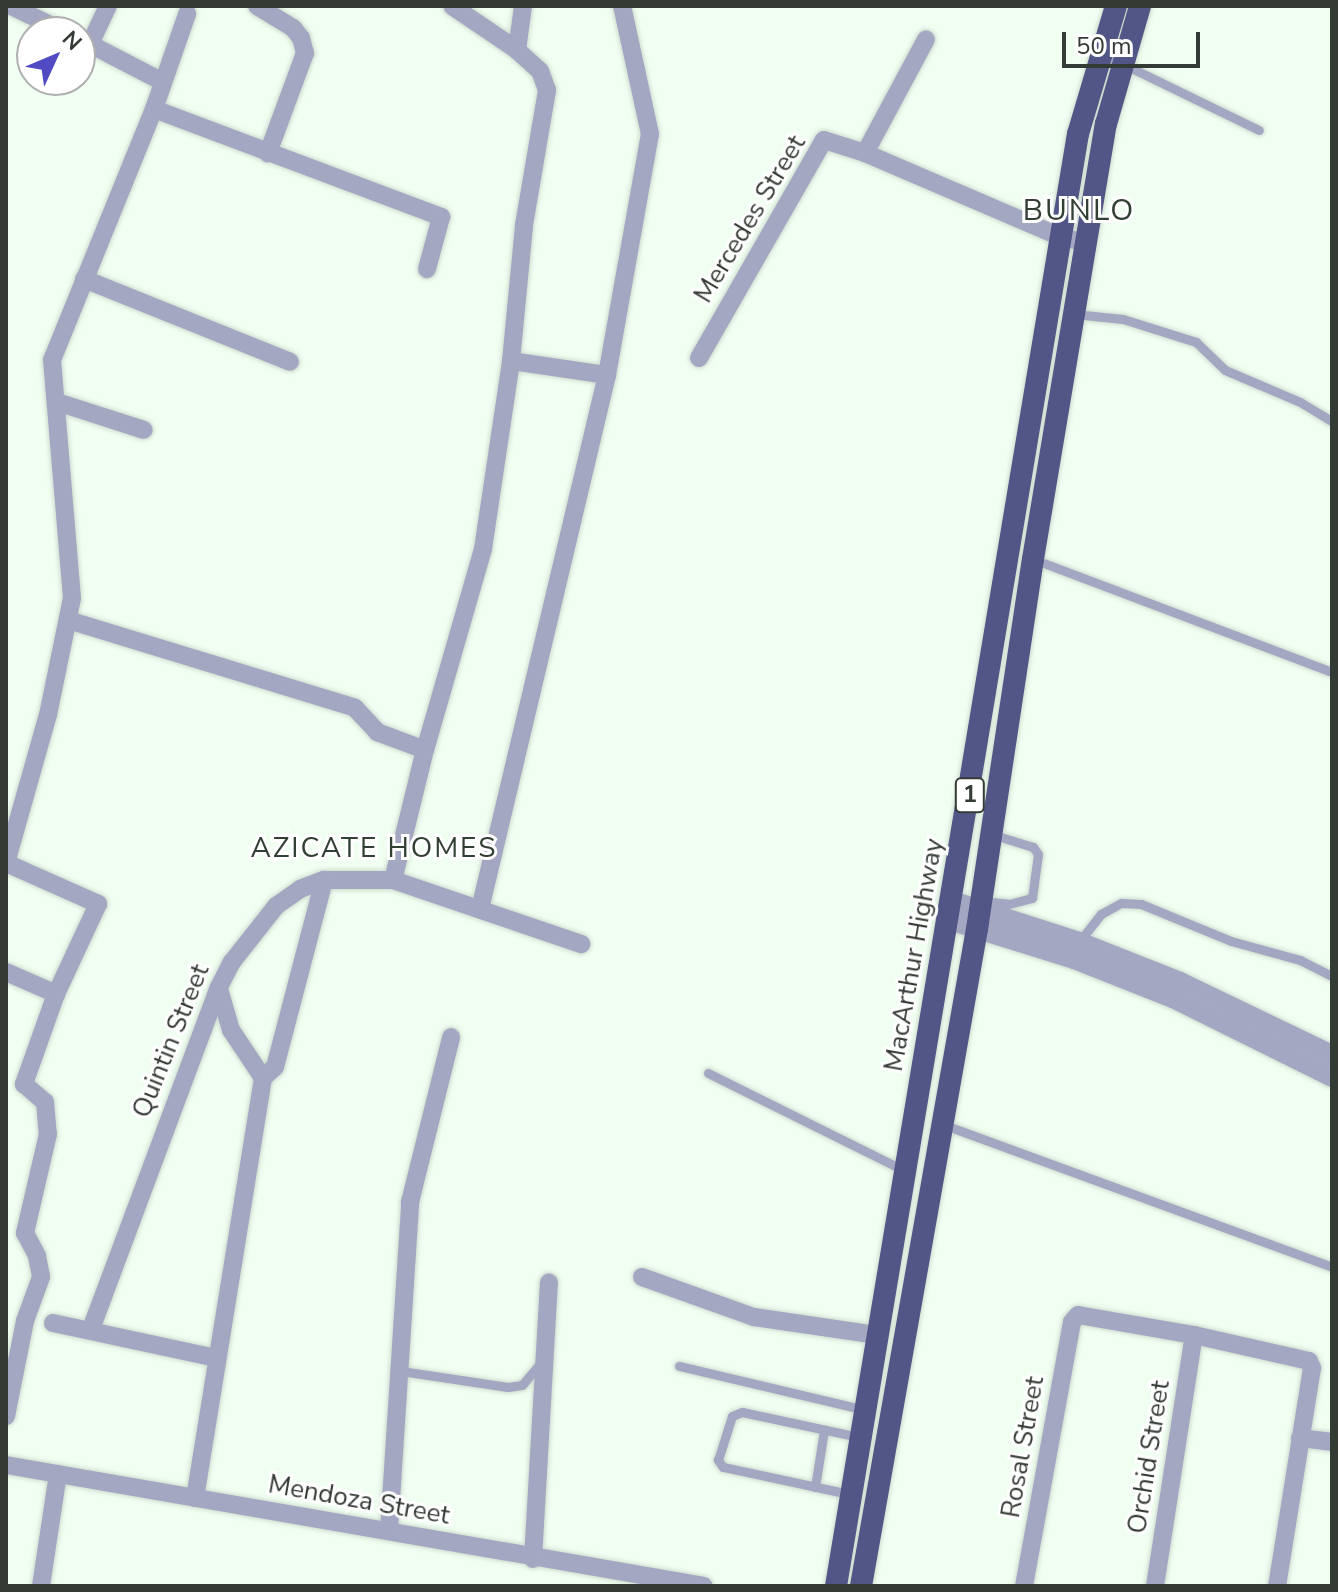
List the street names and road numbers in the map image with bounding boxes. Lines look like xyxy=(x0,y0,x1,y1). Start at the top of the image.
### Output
street label: Mercedes Street xyxy=(688,130,812,308)
road number: 1 xyxy=(954,775,986,815)
street label: MacArthur Highway xyxy=(878,836,950,1074)
street label: Quintin Street xyxy=(126,960,216,1122)
street label: Rosal Street xyxy=(995,1374,1051,1520)
street label: Orchid Street xyxy=(1121,1378,1177,1536)
street label: Mendoza Street xyxy=(266,1469,452,1531)

